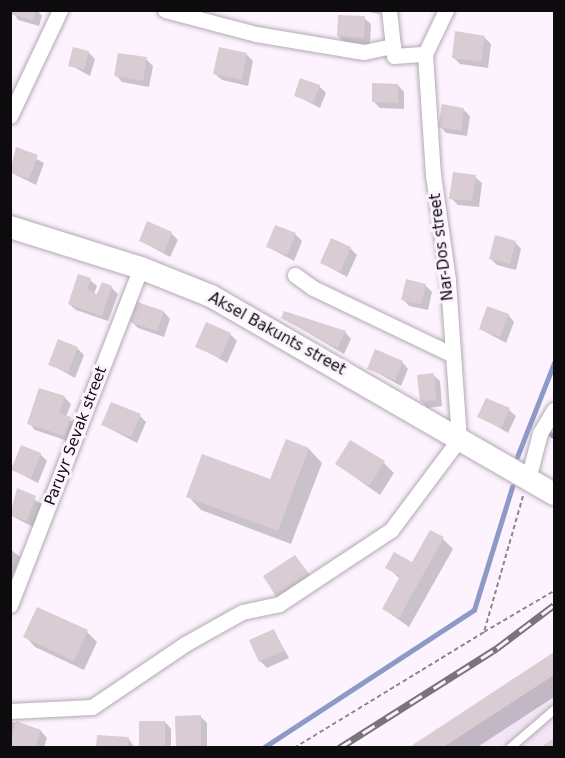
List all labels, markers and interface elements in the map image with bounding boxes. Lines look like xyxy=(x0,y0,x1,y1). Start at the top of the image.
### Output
street label: Nar-Dos street xyxy=(426,192,458,302)
street label: Aksel Bakunts street xyxy=(205,289,349,379)
street label: Paruyr Sevak street xyxy=(41,364,111,508)

